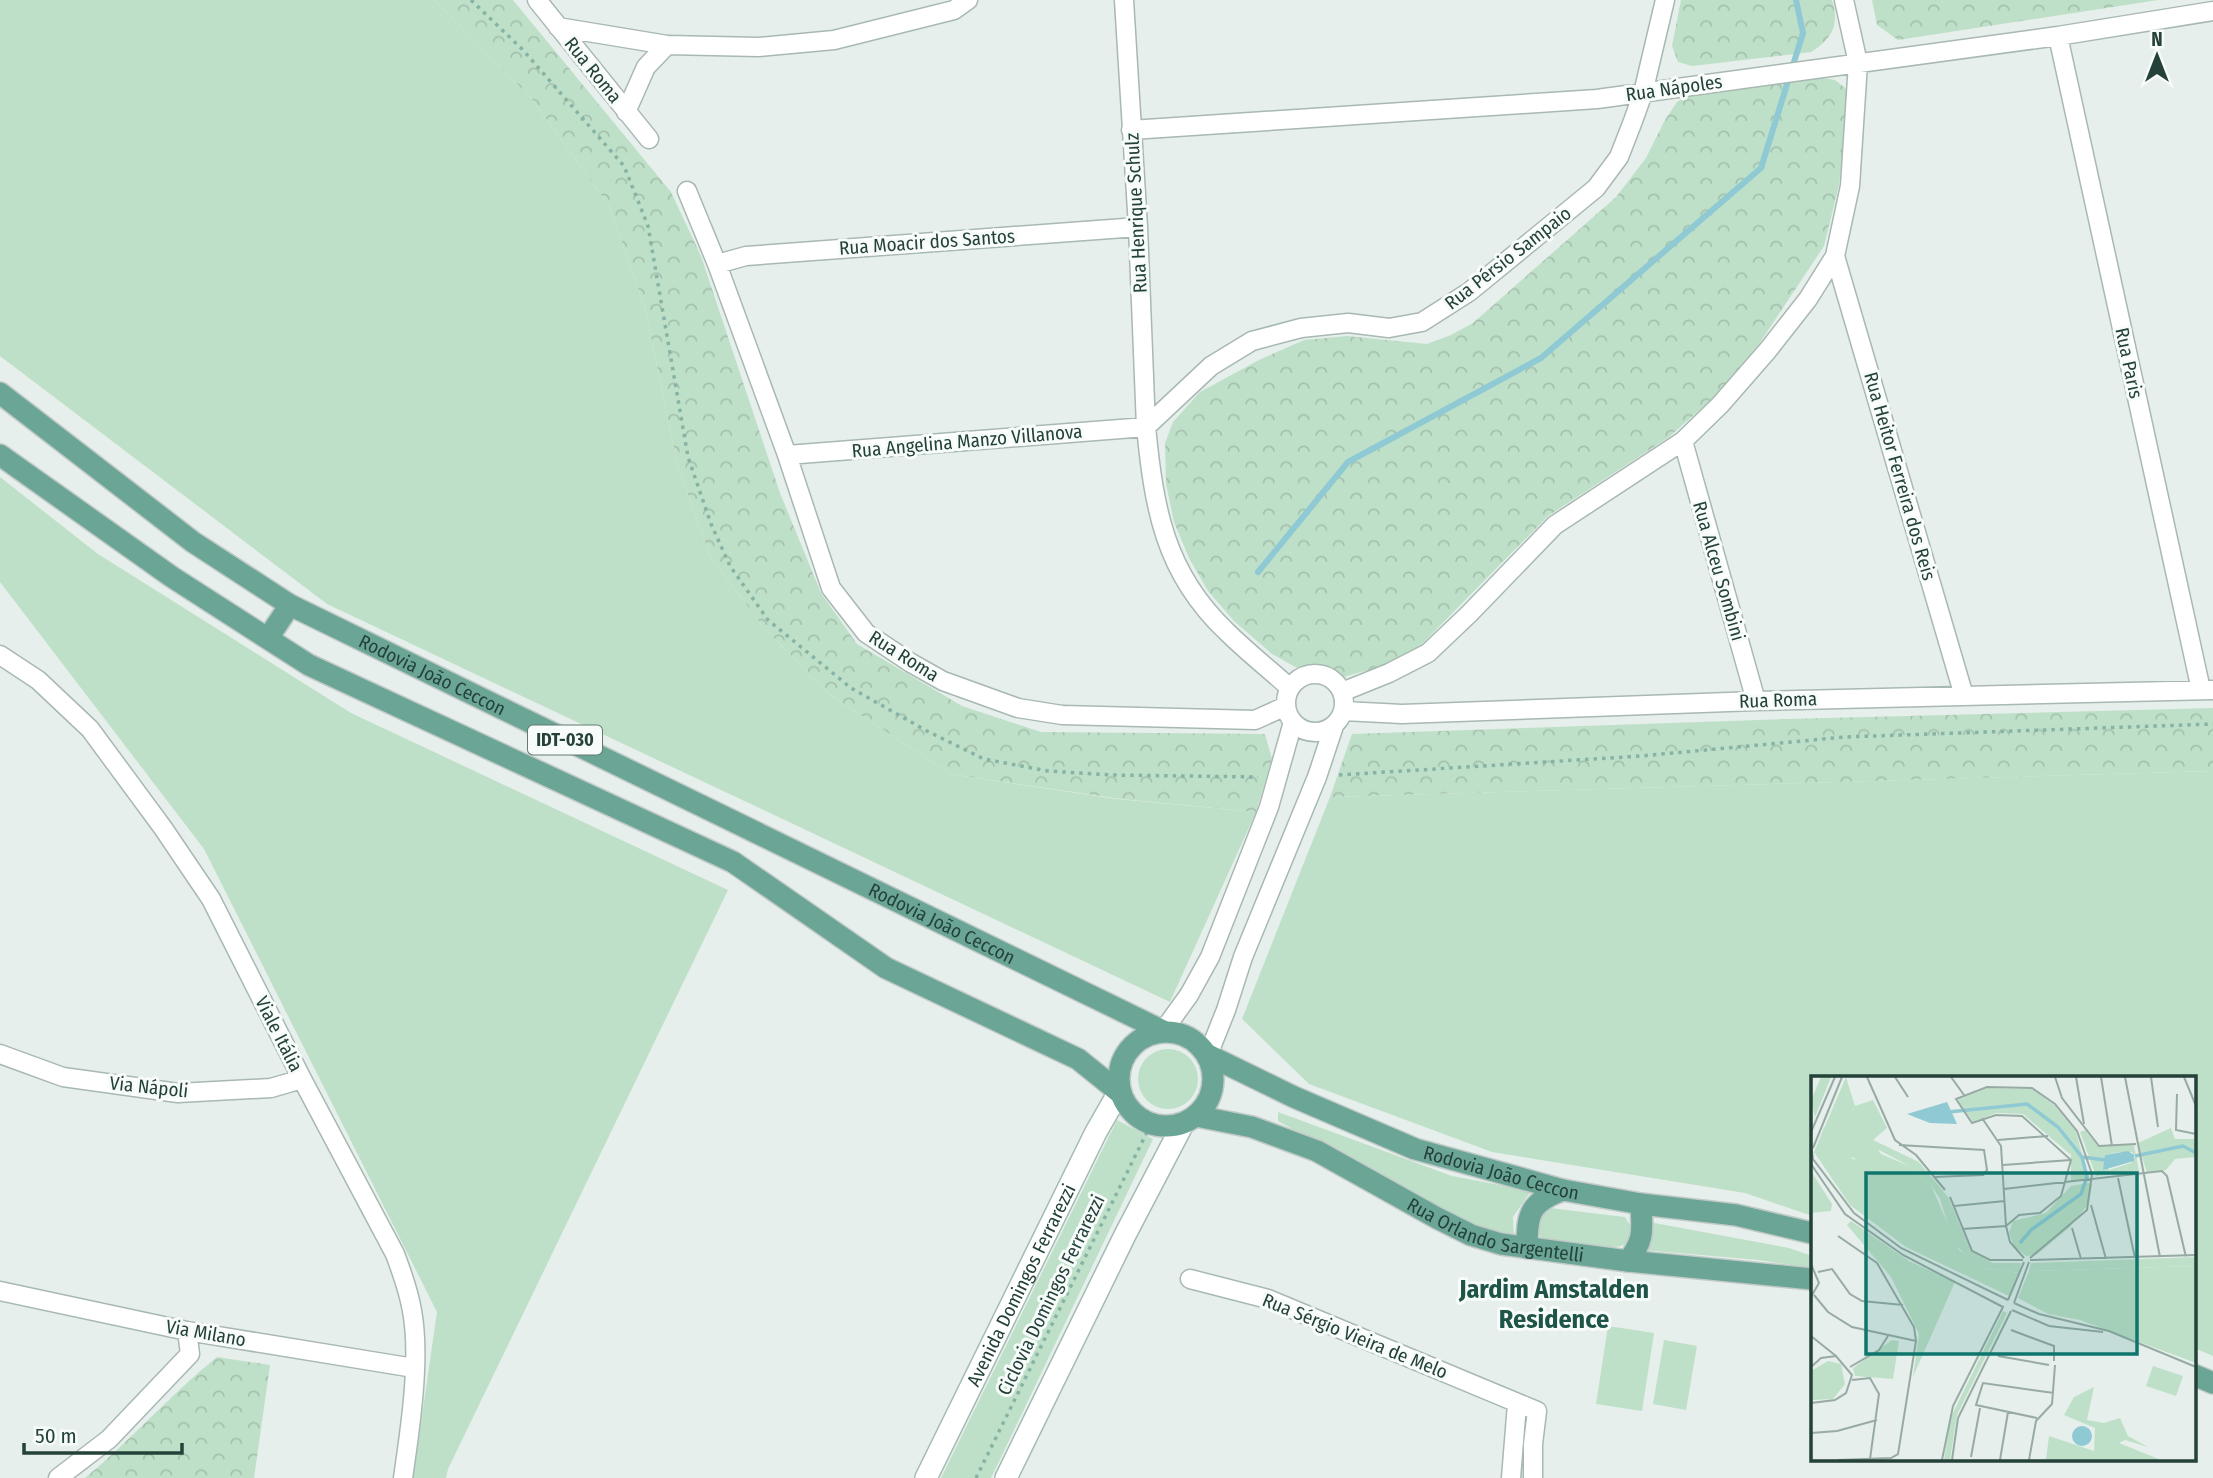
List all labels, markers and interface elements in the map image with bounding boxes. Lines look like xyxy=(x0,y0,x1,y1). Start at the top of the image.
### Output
north arrow xyxy=(2122,21,2192,91)
text: N xyxy=(2151,28,2163,51)
street label: Rua Roma xyxy=(559,32,627,108)
street label: Rua Nápoles xyxy=(1624,70,1724,106)
street label: Rua Henrique Schulz xyxy=(1120,132,1152,294)
street label: Rua Pérsio Sampaio xyxy=(1440,202,1576,314)
street label: Rua Moacir dos Santos xyxy=(838,224,1016,260)
street label: Rua Paris xyxy=(2110,325,2148,401)
street label: Rua Heitor Ferreira dos Reis xyxy=(1859,369,1941,583)
street label: Rua Angelina Manzo Villanova xyxy=(851,419,1083,463)
street label: Rua Alceu Sombini xyxy=(1688,498,1750,644)
street label: Rua Roma xyxy=(865,626,943,686)
street label: Rodovia João Ceccon xyxy=(355,629,510,720)
street label: Rua Roma xyxy=(1739,687,1817,713)
road number: IDT-030 xyxy=(528,726,602,754)
street label: Rodovia João Ceccon xyxy=(865,878,1019,969)
street label: Viale Itália xyxy=(250,992,308,1076)
street label: Via Nápoli xyxy=(109,1071,189,1103)
inset map xyxy=(1811,1076,2196,1460)
street label: Rodovia João Ceccon xyxy=(1421,1140,1581,1204)
street label: Avenida Domingos Ferrarezzi xyxy=(961,1180,1080,1390)
street label: Ciclovia Domingos Ferrarezzi xyxy=(992,1191,1110,1399)
street label: Rua Orlando Sargentelli xyxy=(1403,1192,1585,1266)
district label: Jardim Amstalden Residence xyxy=(1458,1274,1649,1335)
street label: Rua Sérgio Vieira de Melo xyxy=(1259,1288,1451,1384)
street label: Via Milano xyxy=(164,1315,248,1351)
scale bar xyxy=(24,1412,182,1456)
text: 50 m xyxy=(35,1423,77,1449)

